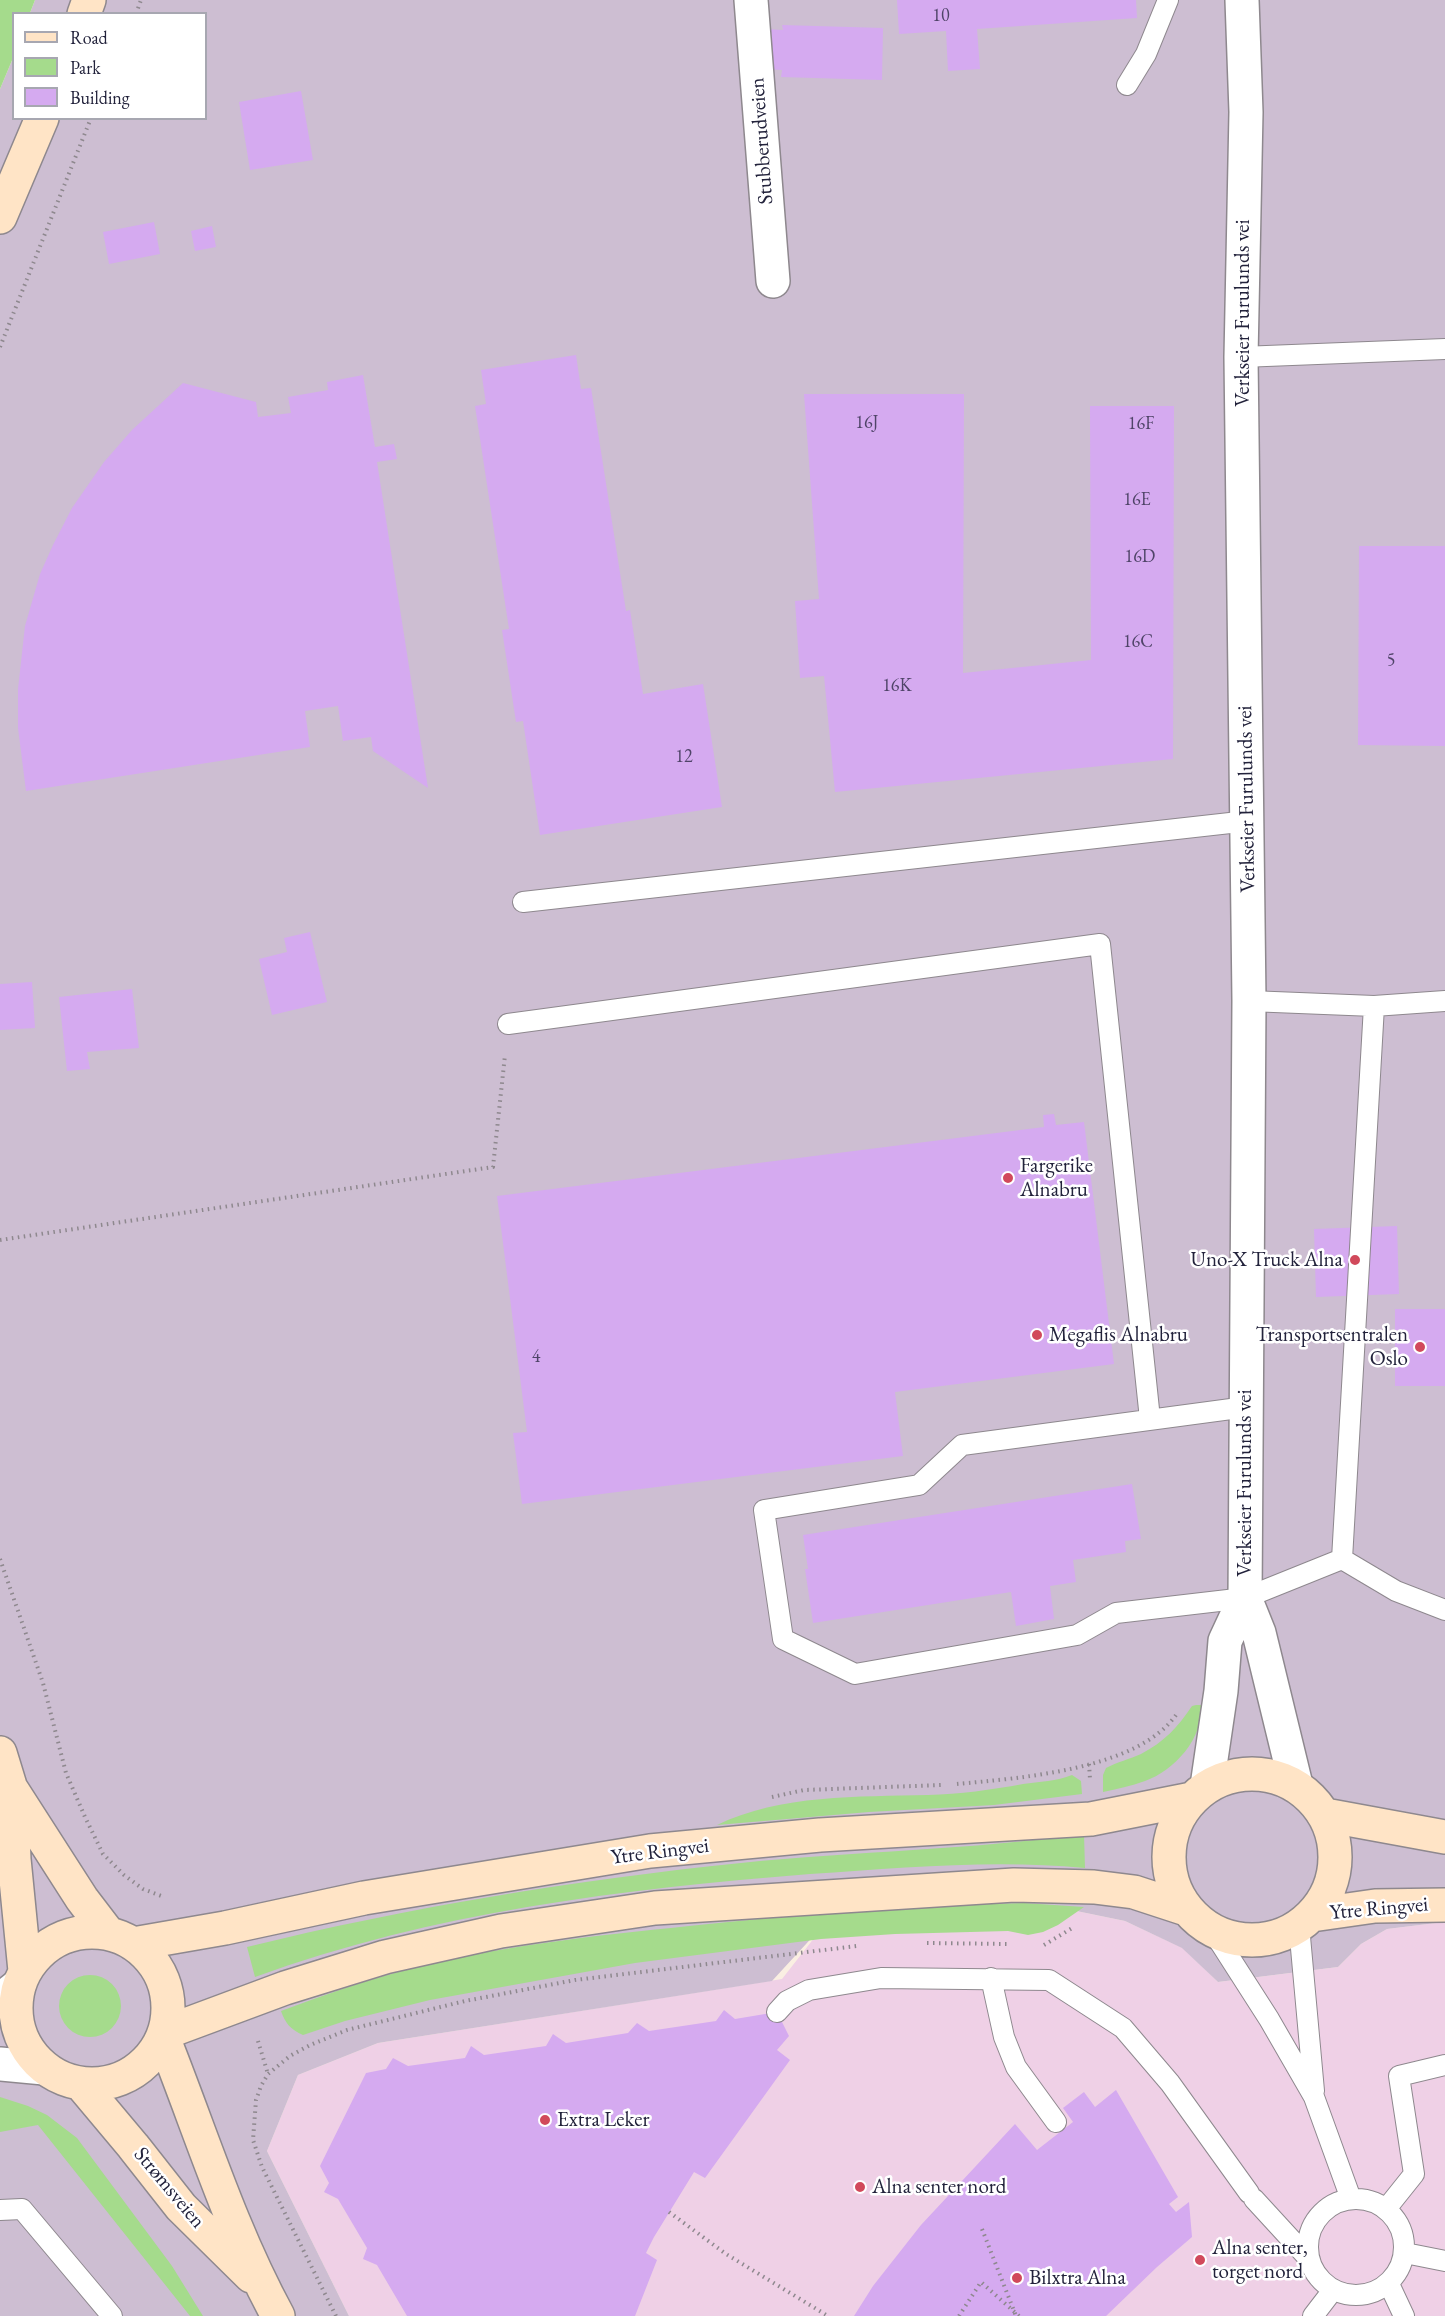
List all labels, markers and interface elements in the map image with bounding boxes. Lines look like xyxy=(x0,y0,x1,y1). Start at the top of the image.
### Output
house number: 10 xyxy=(932,5,950,27)
legend xyxy=(12,12,207,120)
text: Road xyxy=(70,26,108,49)
text: Park xyxy=(70,56,101,79)
street label: Stubberudveien xyxy=(745,77,779,205)
text: Building xyxy=(70,86,130,109)
street label: Verkseier Furulunds vei xyxy=(1230,219,1256,407)
house number: 16J xyxy=(855,412,879,434)
house number: 16F xyxy=(1128,413,1154,435)
house number: 16E xyxy=(1123,489,1151,511)
house number: 16D xyxy=(1125,546,1155,568)
house number: 16C xyxy=(1123,631,1153,653)
house number: 5 xyxy=(1387,650,1395,672)
house number: 16K xyxy=(882,675,912,697)
street label: Verkseier Furulunds vei xyxy=(1233,705,1261,893)
house number: 12 xyxy=(675,746,693,768)
place label: Fargerike Alnabru xyxy=(1020,1153,1093,1203)
marker: Fargerike Alnabru xyxy=(1001,1171,1015,1185)
place label: Uno-X Truck Alna xyxy=(1190,1247,1343,1273)
marker: Uno-X Truck Alna xyxy=(1348,1253,1362,1267)
place label: Megaflis Alnabru xyxy=(1049,1322,1188,1348)
place label: Transportsentralen Oslo xyxy=(1255,1322,1408,1372)
marker: Megaflis Alnabru xyxy=(1030,1328,1044,1342)
marker: Transportsentralen Oslo xyxy=(1413,1340,1427,1354)
house number: 4 xyxy=(532,1346,540,1368)
street label: Verkseier Furulunds vei xyxy=(1232,1389,1258,1577)
street label: Ytre Ringvei xyxy=(609,1833,711,1871)
street label: Ytre Ringvei xyxy=(1329,1892,1429,1926)
place label: Extra Leker xyxy=(557,2107,650,2133)
marker: Extra Leker xyxy=(538,2113,552,2127)
street label: Strømsveien xyxy=(128,2142,210,2234)
place label: Alna senter nord xyxy=(872,2174,1006,2200)
marker: Alna senter nord xyxy=(853,2180,867,2194)
place label: Alna senter, torget nord xyxy=(1212,2235,1308,2285)
marker: Alna senter, torget nord xyxy=(1193,2253,1207,2267)
place label: Bilxtra Alna xyxy=(1029,2265,1126,2291)
marker: Bilxtra Alna xyxy=(1010,2271,1024,2285)

